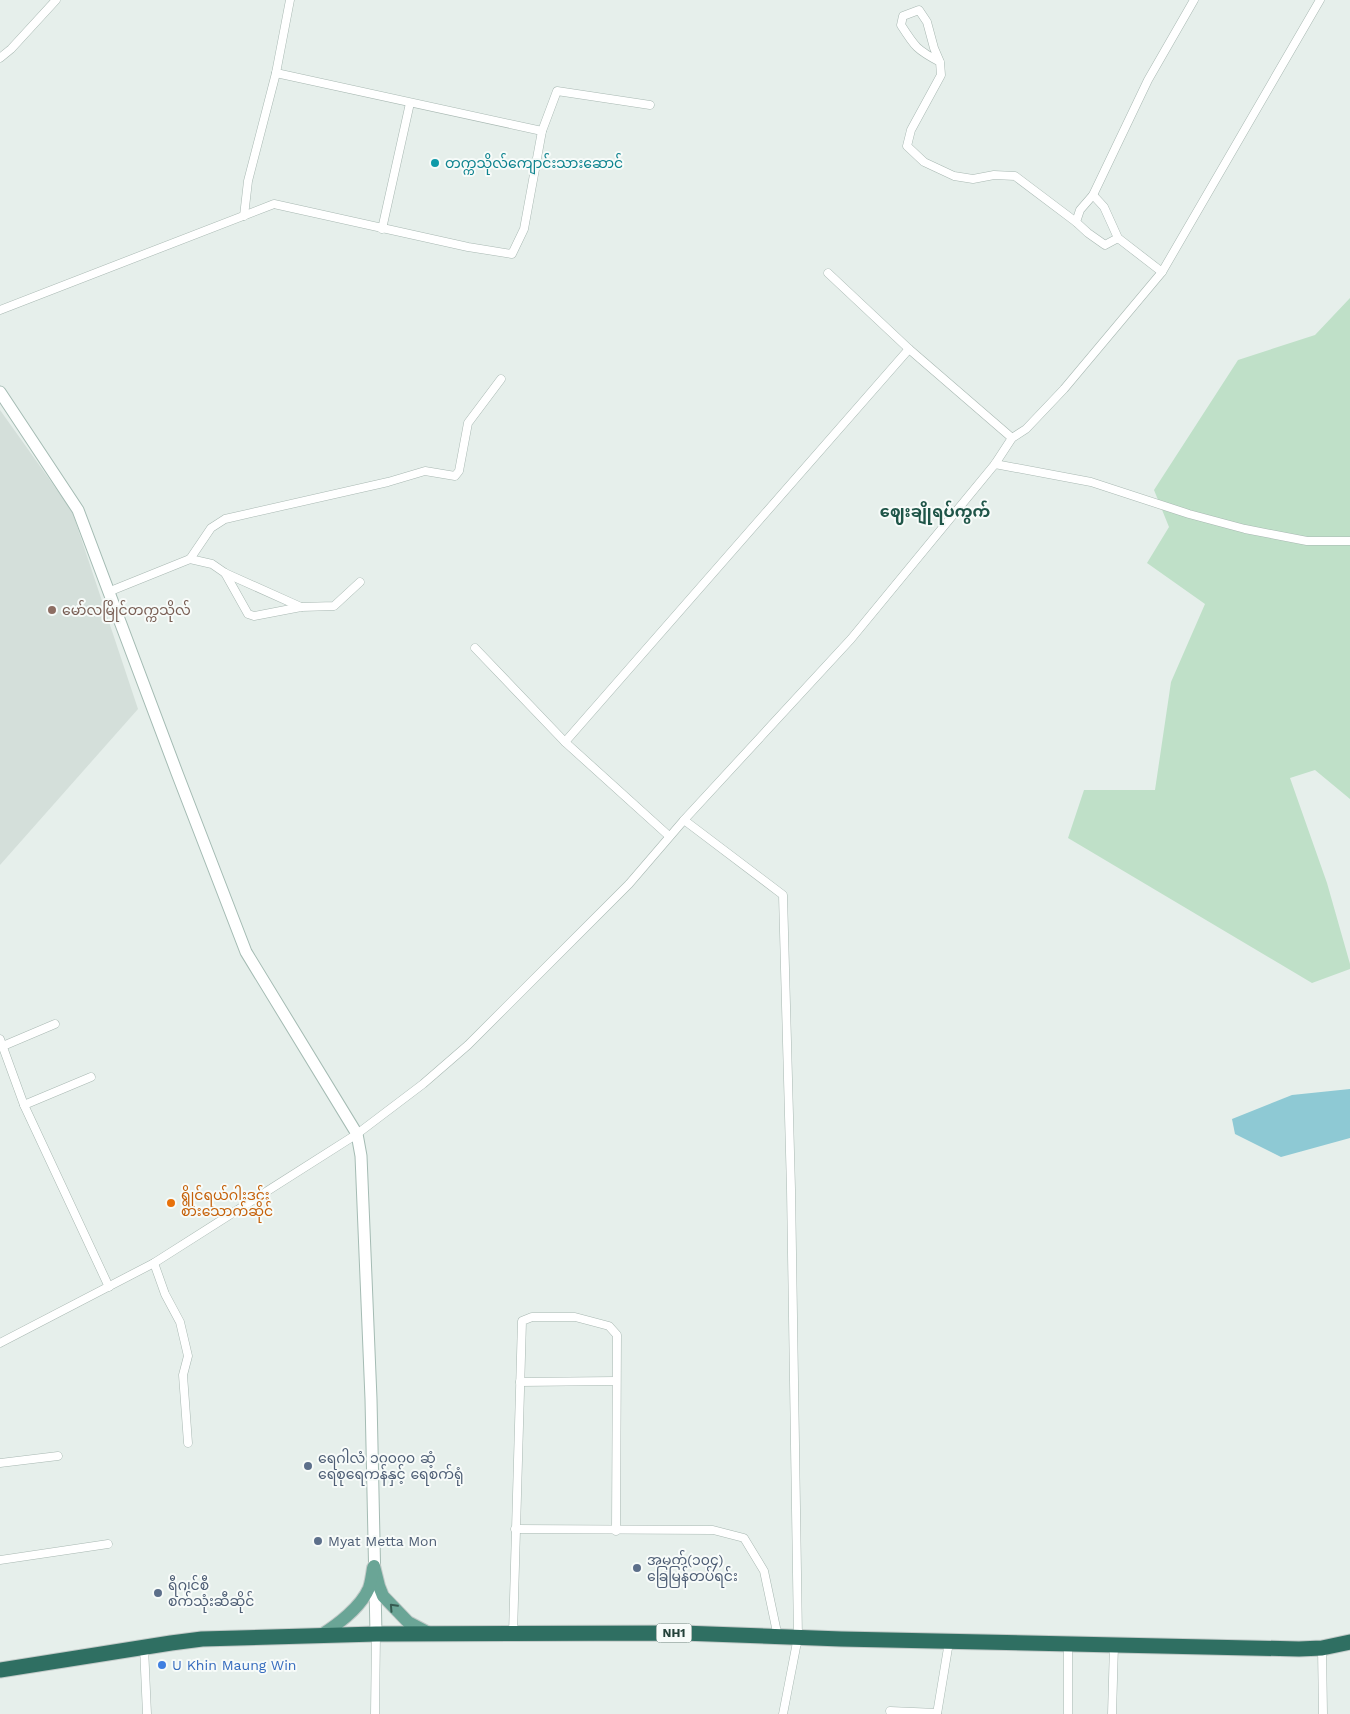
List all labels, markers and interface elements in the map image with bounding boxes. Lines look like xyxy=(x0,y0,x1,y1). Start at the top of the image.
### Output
place label: တက္ကသိုလ်ကျောင်းသားဆောင် xyxy=(445,153,623,175)
marker: တက္ကသိုလ်ကျောင်းသားဆောင် xyxy=(429,157,441,169)
district label: ဈေးချိုရပ်ကွက် xyxy=(880,500,990,525)
place label: မော်လမြိုင်တက္ကသိုလ် xyxy=(62,600,191,622)
marker: မော်လမြိုင်တက္ကသိုလ် xyxy=(46,604,58,616)
place label: ရွိုင်ရယ်ဂါးဒင်း စားသောက်ဆိုင် xyxy=(181,1185,273,1223)
marker: ရွိုင်ရယ်ဂါးဒင်း စားသောက်ဆိုင် xyxy=(165,1197,177,1209)
place label: ရေဂါလံ ၁၀၀၀၀ ဆံ့ ရေစုရေကန်နှင့် ရေစက်ရုံ xyxy=(318,1448,463,1486)
marker: ရေဂါလံ ၁၀၀၀၀ ဆံ့ ရေစုရေကန်နှင့် ရေစက်ရုံ xyxy=(302,1460,314,1472)
place label: Myat Metta Mon xyxy=(328,1533,437,1549)
marker: Myat Metta Mon xyxy=(312,1535,324,1547)
place label: အမှတ်(၁၀၄) ခြေမြန်တပ်ရင်း xyxy=(647,1550,738,1588)
marker: အမှတ်(၁၀၄) ခြေမြန်တပ်ရင်း xyxy=(631,1562,643,1574)
place label: ရီဂျင်စီ စက်သုံးဆီဆိုင် xyxy=(168,1575,254,1613)
marker: ရီဂျင်စီ စက်သုံးဆီဆိုင် xyxy=(152,1587,164,1599)
one-way arrow xyxy=(390,1604,399,1613)
road number: NH1 xyxy=(656,1624,692,1642)
place label: U Khin Maung Win xyxy=(172,1657,297,1673)
marker: U Khin Maung Win xyxy=(156,1659,168,1671)

